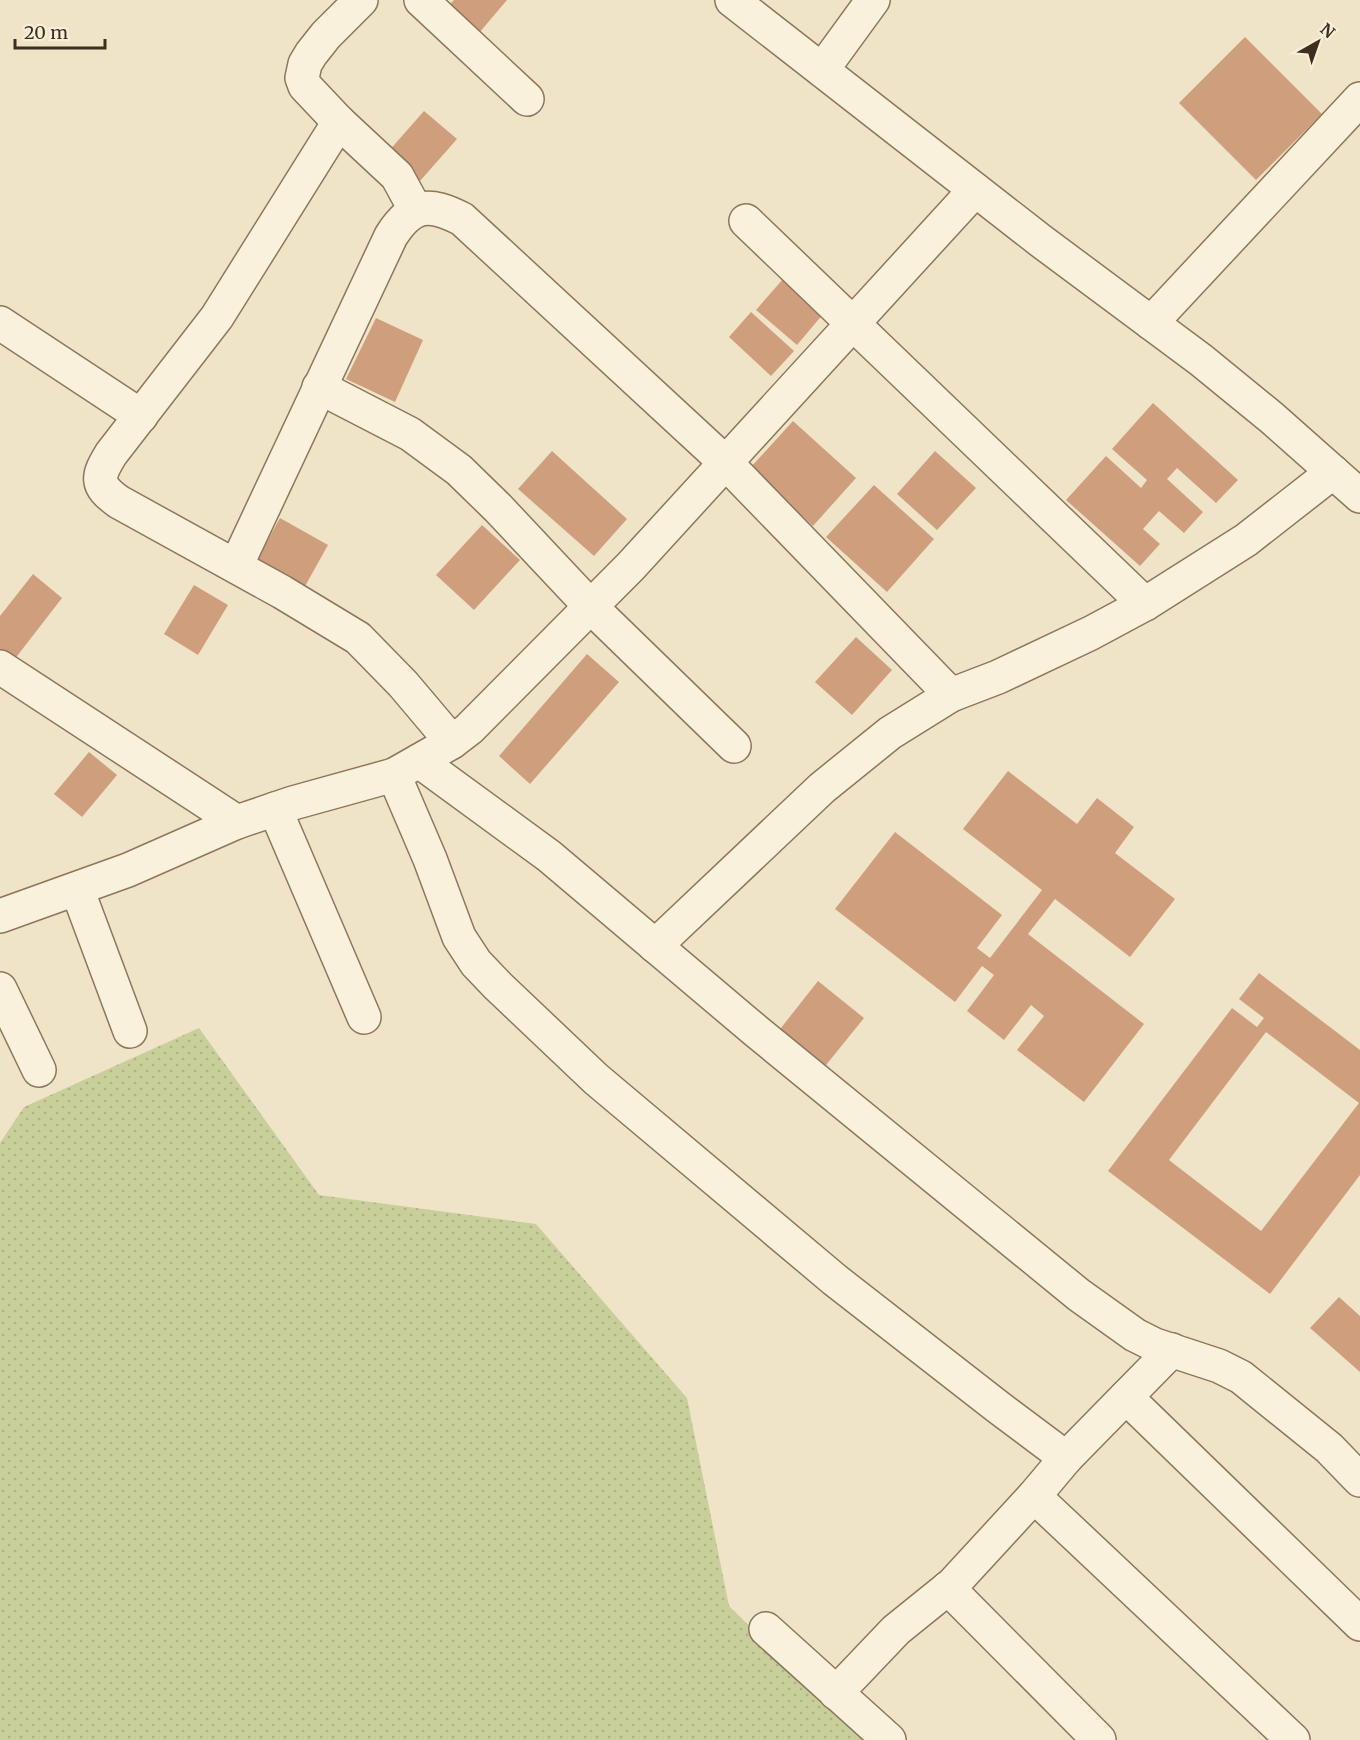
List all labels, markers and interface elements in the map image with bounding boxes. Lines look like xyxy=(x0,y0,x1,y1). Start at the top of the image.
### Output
scale bar xyxy=(15,12,105,50)
north arrow xyxy=(1288,12,1348,72)
text: N xyxy=(1316,19,1339,42)
text: 20 m xyxy=(24,21,68,44)

